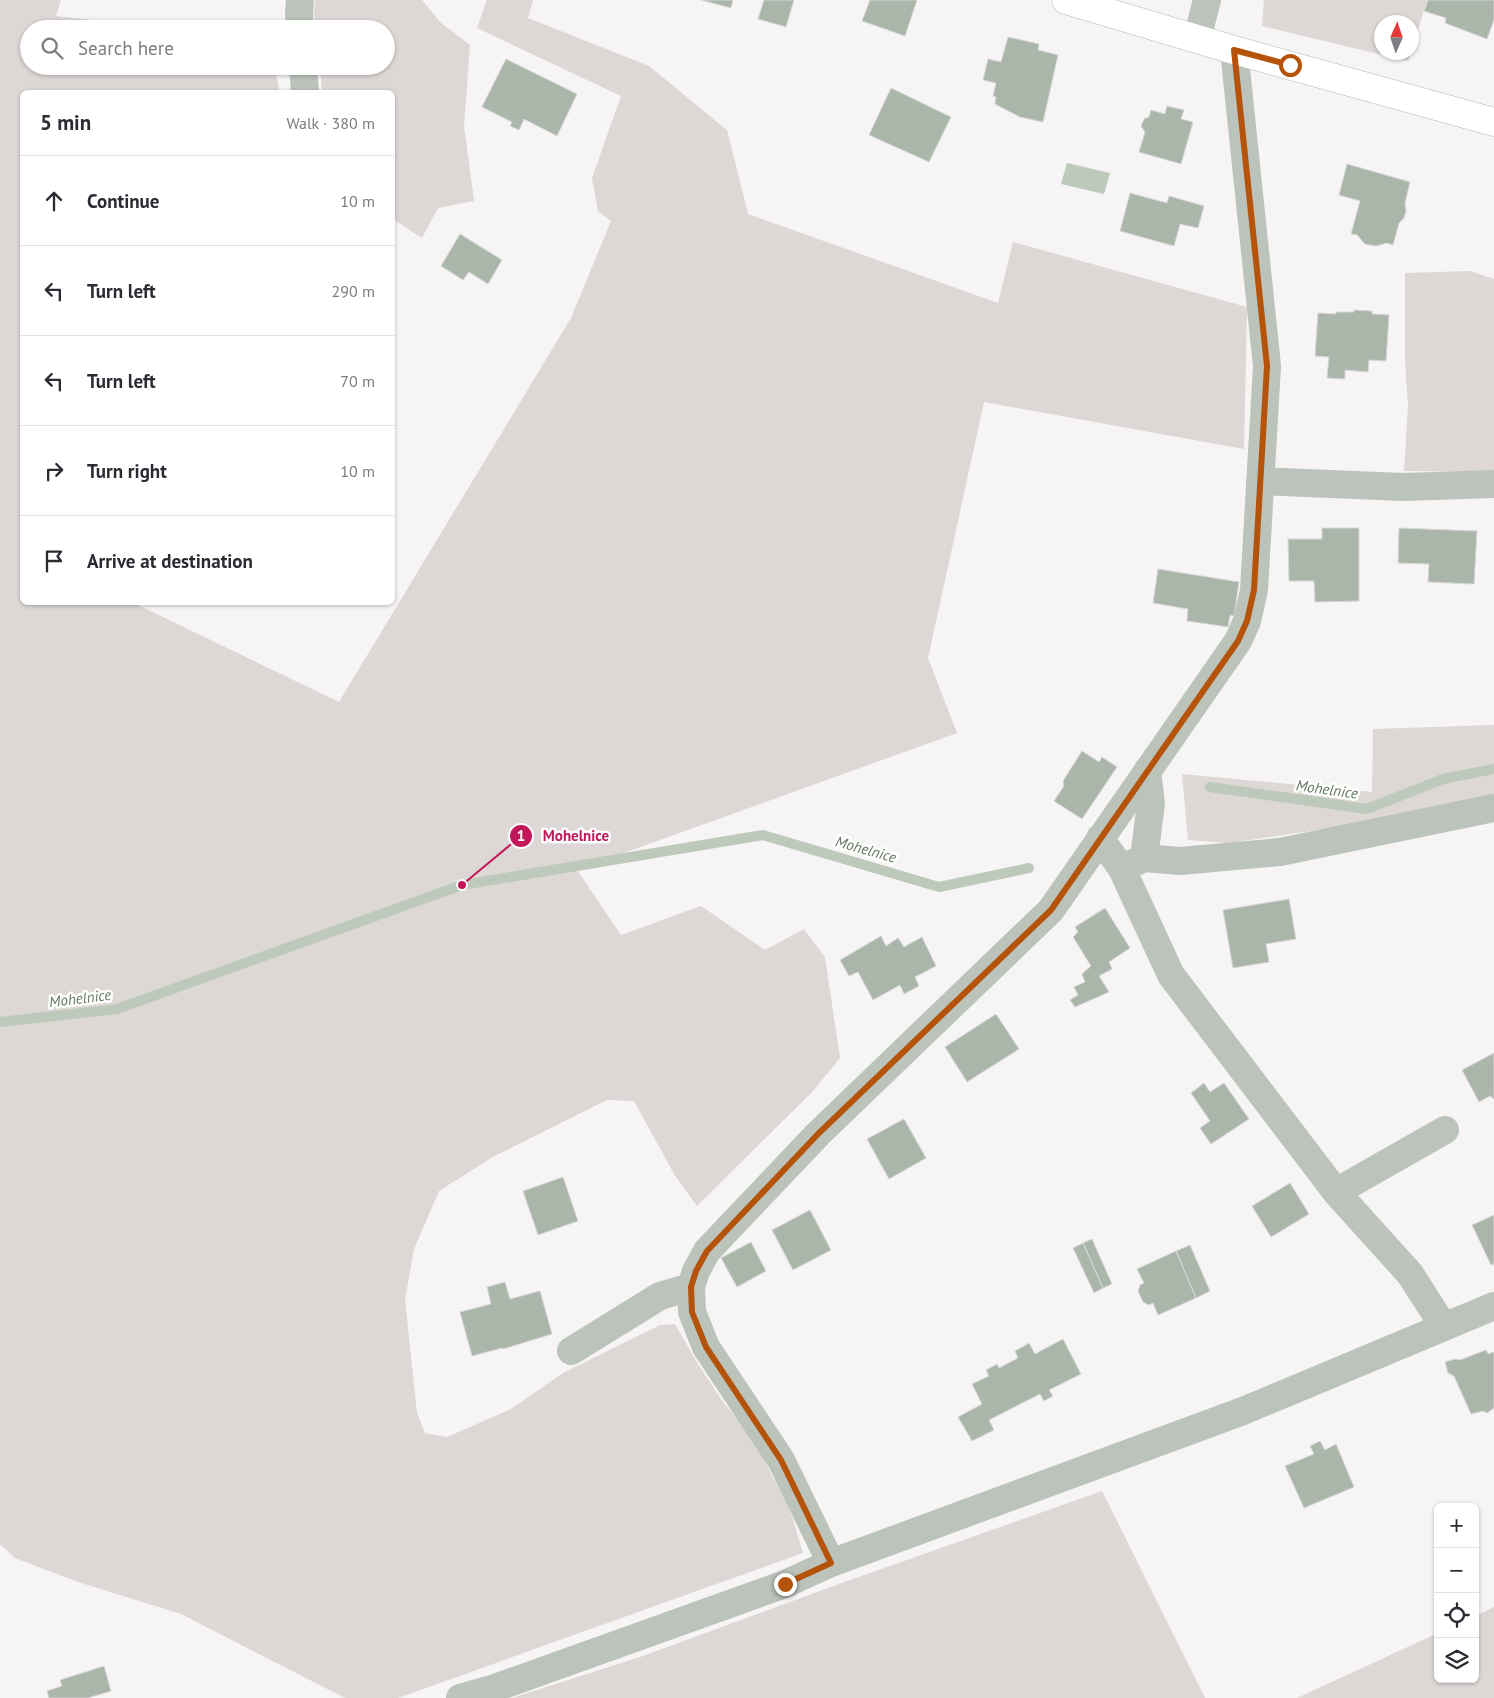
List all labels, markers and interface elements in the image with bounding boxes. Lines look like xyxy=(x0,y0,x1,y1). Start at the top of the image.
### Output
north arrow xyxy=(1374,15,1419,60)
search box xyxy=(20,20,395,75)
icon: search xyxy=(38,34,66,62)
text: Search here xyxy=(78,36,174,60)
route start xyxy=(1279,54,1302,77)
text: 5 min xyxy=(40,109,91,136)
text: Walk · 380 m xyxy=(286,113,375,133)
icon: ahead xyxy=(40,187,68,215)
text: Continue xyxy=(87,189,159,213)
text: 10 m xyxy=(340,191,375,211)
icon: left xyxy=(40,277,68,305)
text: Turn left xyxy=(87,279,156,303)
text: 290 m xyxy=(332,281,375,301)
icon: left xyxy=(40,367,68,395)
text: Turn left xyxy=(87,369,156,393)
text: 70 m xyxy=(340,371,375,391)
icon: right xyxy=(40,457,68,485)
text: Turn right xyxy=(87,459,167,483)
text: 10 m xyxy=(340,461,375,481)
icon: arrive xyxy=(40,547,68,575)
text: Arrive at destination xyxy=(87,549,253,573)
water label: Mohelnice xyxy=(1295,775,1359,803)
callout: Mohelnice xyxy=(508,821,620,851)
text: 1 xyxy=(517,826,525,845)
text: Mohelnice xyxy=(543,826,610,845)
water label: Mohelnice xyxy=(833,831,899,867)
water label: Mohelnice xyxy=(48,985,112,1011)
map controls xyxy=(1434,1503,1479,1683)
button: + xyxy=(1434,1503,1479,1548)
button: − xyxy=(1434,1548,1479,1593)
route end xyxy=(774,1573,797,1596)
button: locate xyxy=(1434,1593,1479,1638)
button: layers xyxy=(1434,1638,1479,1683)

